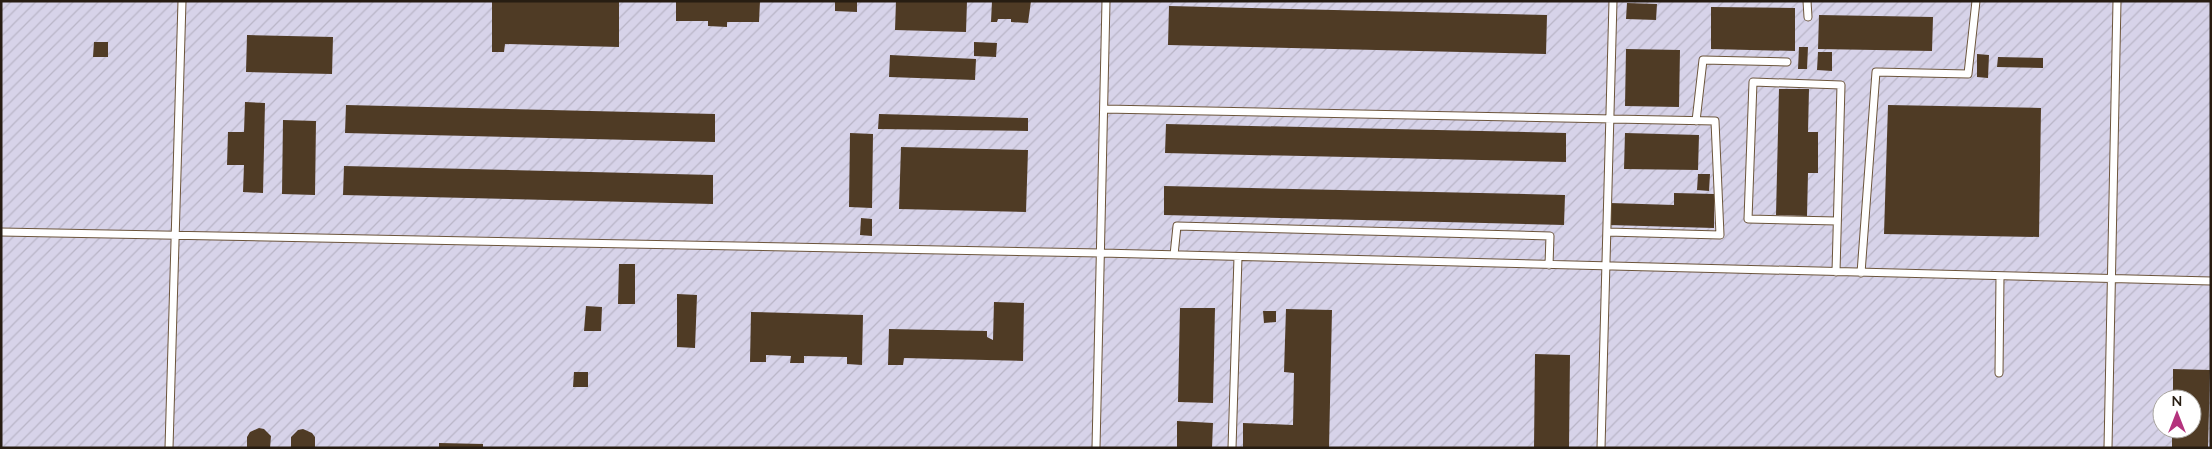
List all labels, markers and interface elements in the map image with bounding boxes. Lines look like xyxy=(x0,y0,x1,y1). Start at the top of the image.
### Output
north arrow xyxy=(2152,389,2202,439)
text: N xyxy=(2172,392,2182,409)

